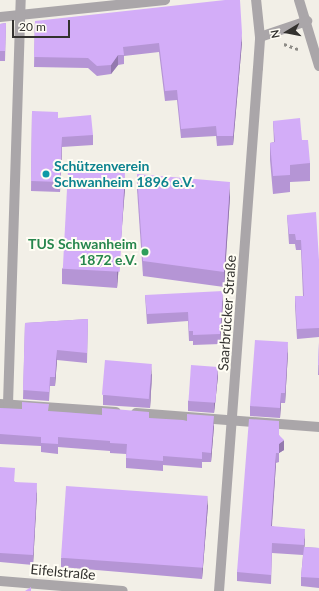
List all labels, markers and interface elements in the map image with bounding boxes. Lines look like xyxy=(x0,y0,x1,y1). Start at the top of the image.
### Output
scale bar xyxy=(14,12,72,38)
north arrow xyxy=(267,12,307,52)
text: 20 m xyxy=(19,19,46,34)
text: N xyxy=(268,29,282,39)
place label: Schützenverein Schwanheim 1896 e.V. xyxy=(54,158,194,190)
marker: Schützenverein Schwanheim 1896 e.V. xyxy=(41,169,51,179)
place label: TUS Schwanheim 1872 e.V. xyxy=(28,236,137,268)
marker: TUS Schwanheim 1872 e.V. xyxy=(140,247,150,257)
street label: Saarbrücker Straße xyxy=(215,254,239,372)
street label: Eifelstraße xyxy=(30,561,96,583)

